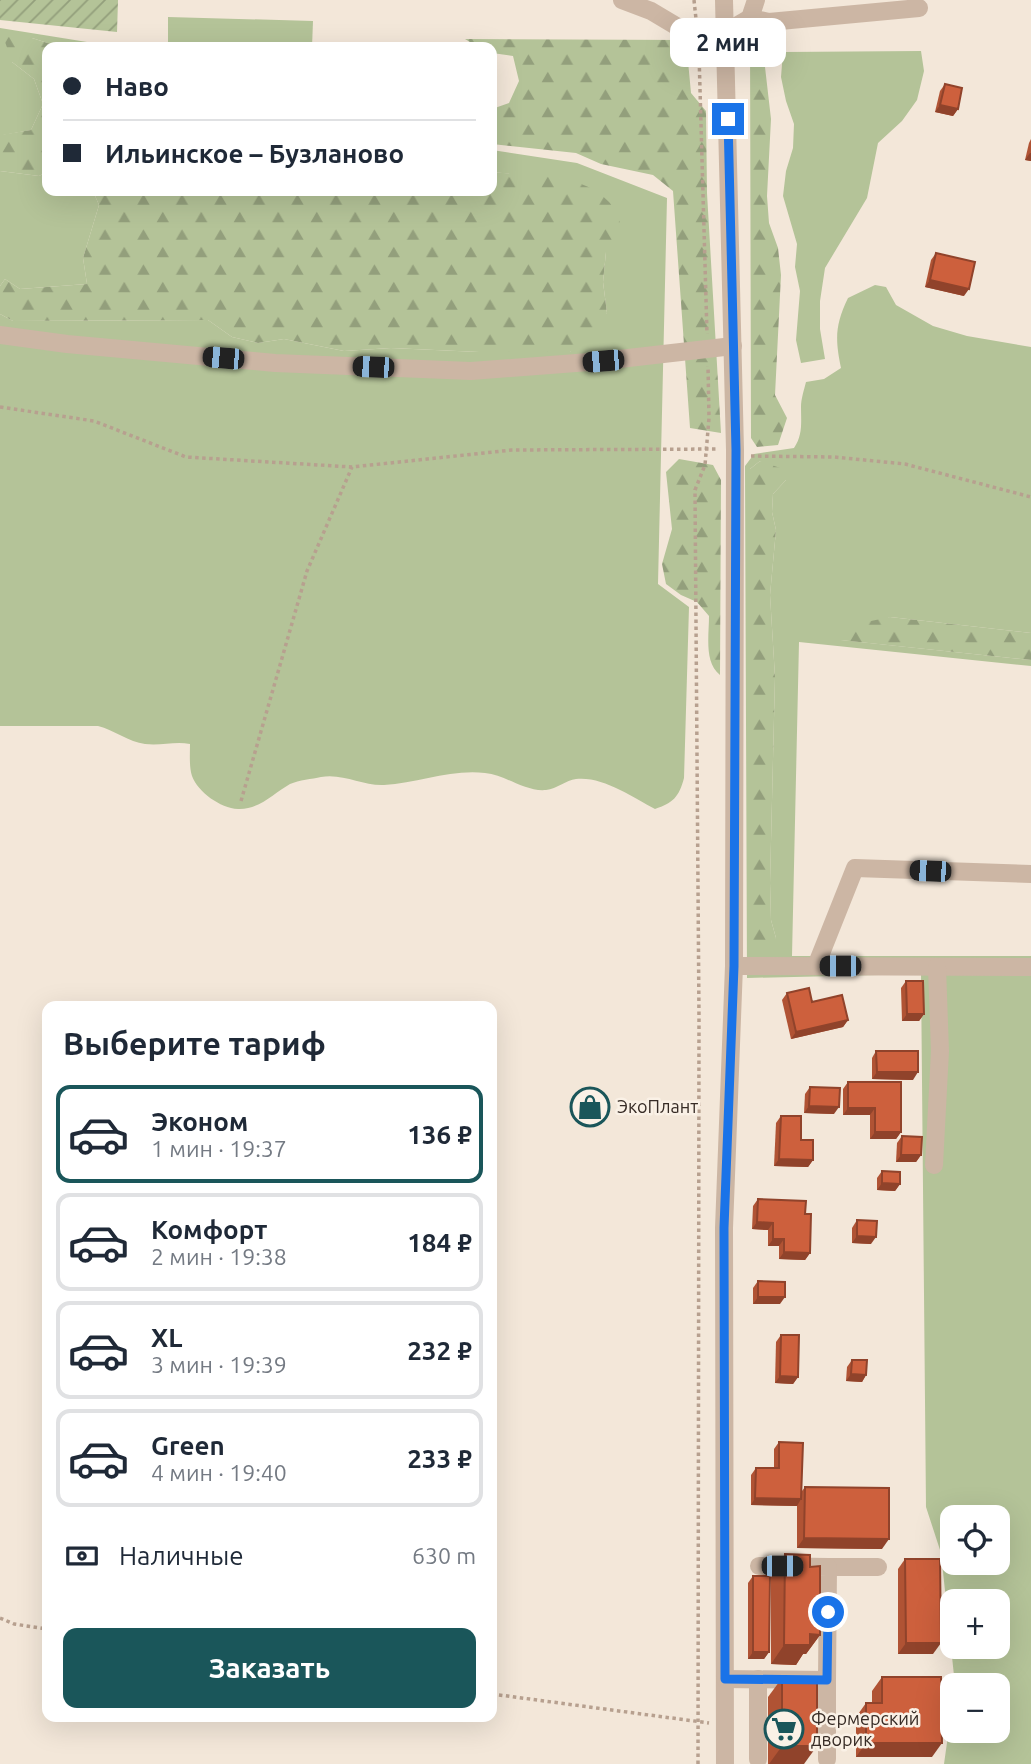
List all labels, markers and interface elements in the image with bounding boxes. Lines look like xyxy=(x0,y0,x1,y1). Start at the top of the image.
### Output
callout: 2 мин xyxy=(670,18,786,66)
text: 2 мин xyxy=(696,30,760,55)
text: Наво xyxy=(105,72,169,101)
route end xyxy=(712,103,744,135)
text: Ильинское – Бузланово xyxy=(105,139,404,168)
car xyxy=(202,346,245,370)
car xyxy=(582,349,625,373)
car xyxy=(352,356,395,378)
car xyxy=(909,860,952,882)
car xyxy=(820,956,862,977)
text: Выберите тариф xyxy=(63,1025,326,1061)
shop icon: ЭкоПлант xyxy=(569,1086,611,1128)
place label: ЭкоПлант xyxy=(617,1096,698,1116)
icon: car xyxy=(67,1103,130,1166)
text: Эконом xyxy=(151,1107,248,1136)
text: 136 ₽ xyxy=(407,1120,472,1149)
text: 1 мин · 19:37 xyxy=(151,1136,287,1161)
icon: car xyxy=(67,1211,130,1274)
text: Комфорт xyxy=(151,1215,267,1244)
text: 184 ₽ xyxy=(407,1228,472,1257)
text: 2 мин · 19:38 xyxy=(151,1244,287,1269)
icon: car xyxy=(67,1319,130,1382)
text: XL xyxy=(151,1323,182,1352)
text: 232 ₽ xyxy=(407,1336,472,1365)
text: 3 мин · 19:39 xyxy=(151,1352,287,1377)
icon: car xyxy=(67,1427,130,1490)
text: Green xyxy=(151,1431,225,1460)
text: 233 ₽ xyxy=(407,1444,472,1473)
text: 4 мин · 19:40 xyxy=(151,1460,287,1485)
map controls xyxy=(940,1505,1010,1743)
button: locate xyxy=(940,1505,1010,1575)
icon: cash xyxy=(63,1537,101,1575)
text: Наличные xyxy=(119,1541,244,1570)
text: 630 m xyxy=(412,1543,476,1568)
car xyxy=(762,1556,804,1577)
button: + xyxy=(940,1589,1010,1659)
route start xyxy=(812,1596,844,1628)
button: Заказать xyxy=(63,1628,476,1708)
button: − xyxy=(940,1673,1010,1743)
supermarket icon: Фермерский дворик xyxy=(763,1708,805,1750)
place label: Фермерский дворик xyxy=(811,1708,919,1749)

